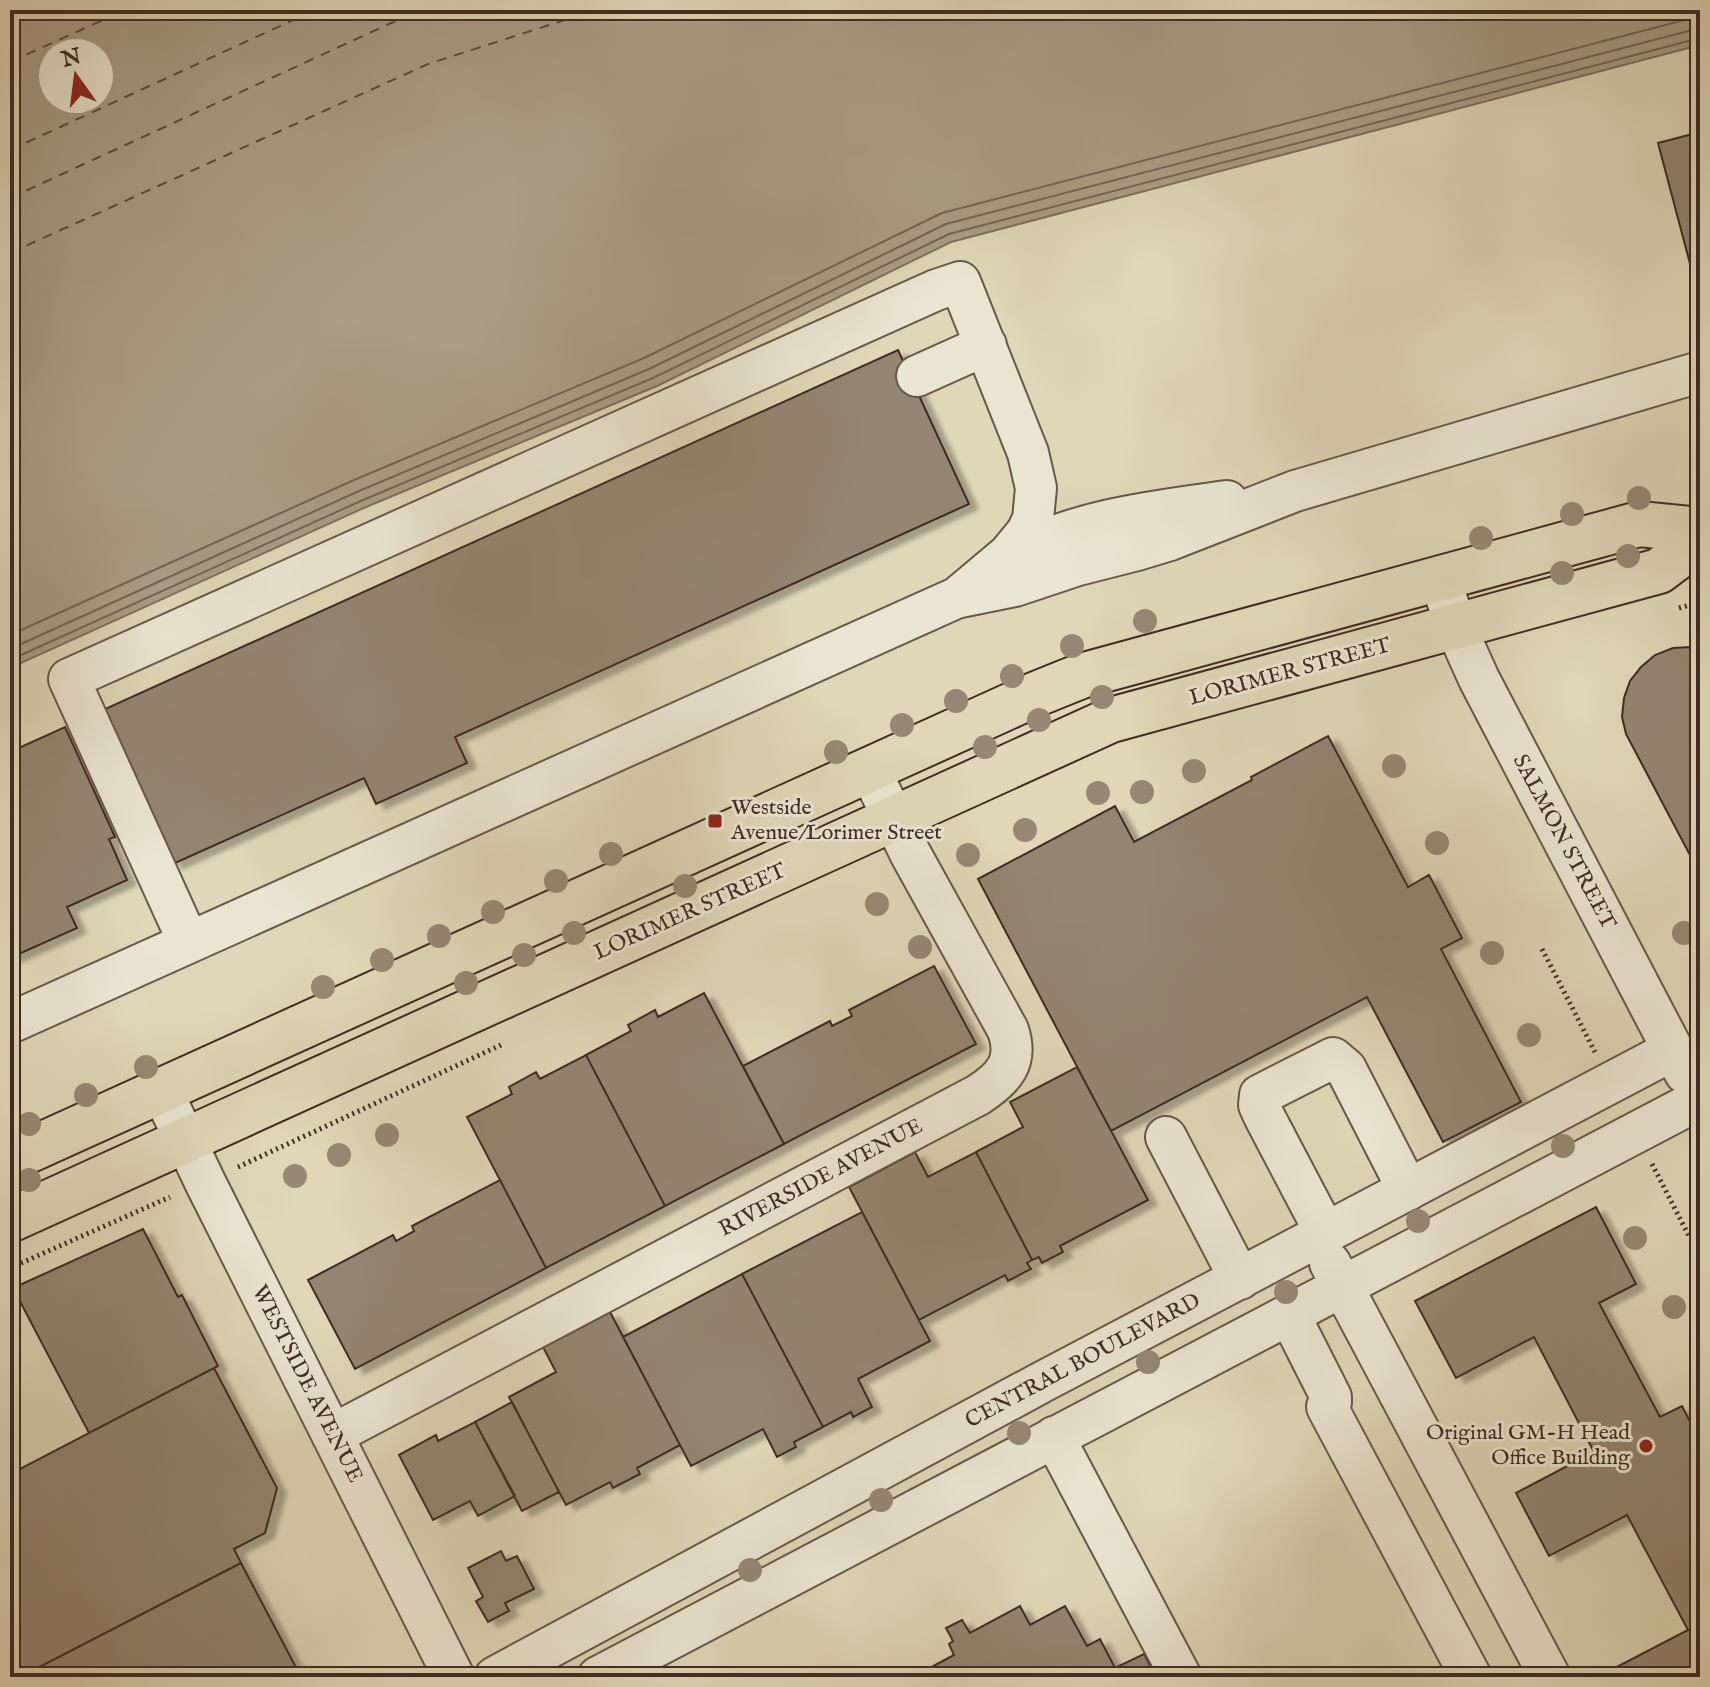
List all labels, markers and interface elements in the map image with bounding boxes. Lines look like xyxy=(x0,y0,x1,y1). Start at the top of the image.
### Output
north arrow xyxy=(36,36,116,116)
text: N xyxy=(58,43,84,75)
street label: LORIMER STREET xyxy=(1186,632,1394,712)
street label: SALMON STREET xyxy=(1506,750,1622,934)
place label: Westside Avenue/Lorimer Street xyxy=(730,794,942,847)
marker: Westside Avenue/Lorimer Street xyxy=(706,812,724,830)
street label: LORIMER STREET xyxy=(590,857,790,967)
street label: RIVERSIDE AVENUE xyxy=(714,1112,928,1244)
street label: WESTSIDE AVENUE xyxy=(245,1280,369,1488)
street label: CENTRAL BOULEVARD xyxy=(961,1287,1205,1435)
place label: Original GM-H Head Office Building xyxy=(1426,1419,1631,1472)
marker: Original GM-H Head Office Building xyxy=(1637,1437,1655,1455)

